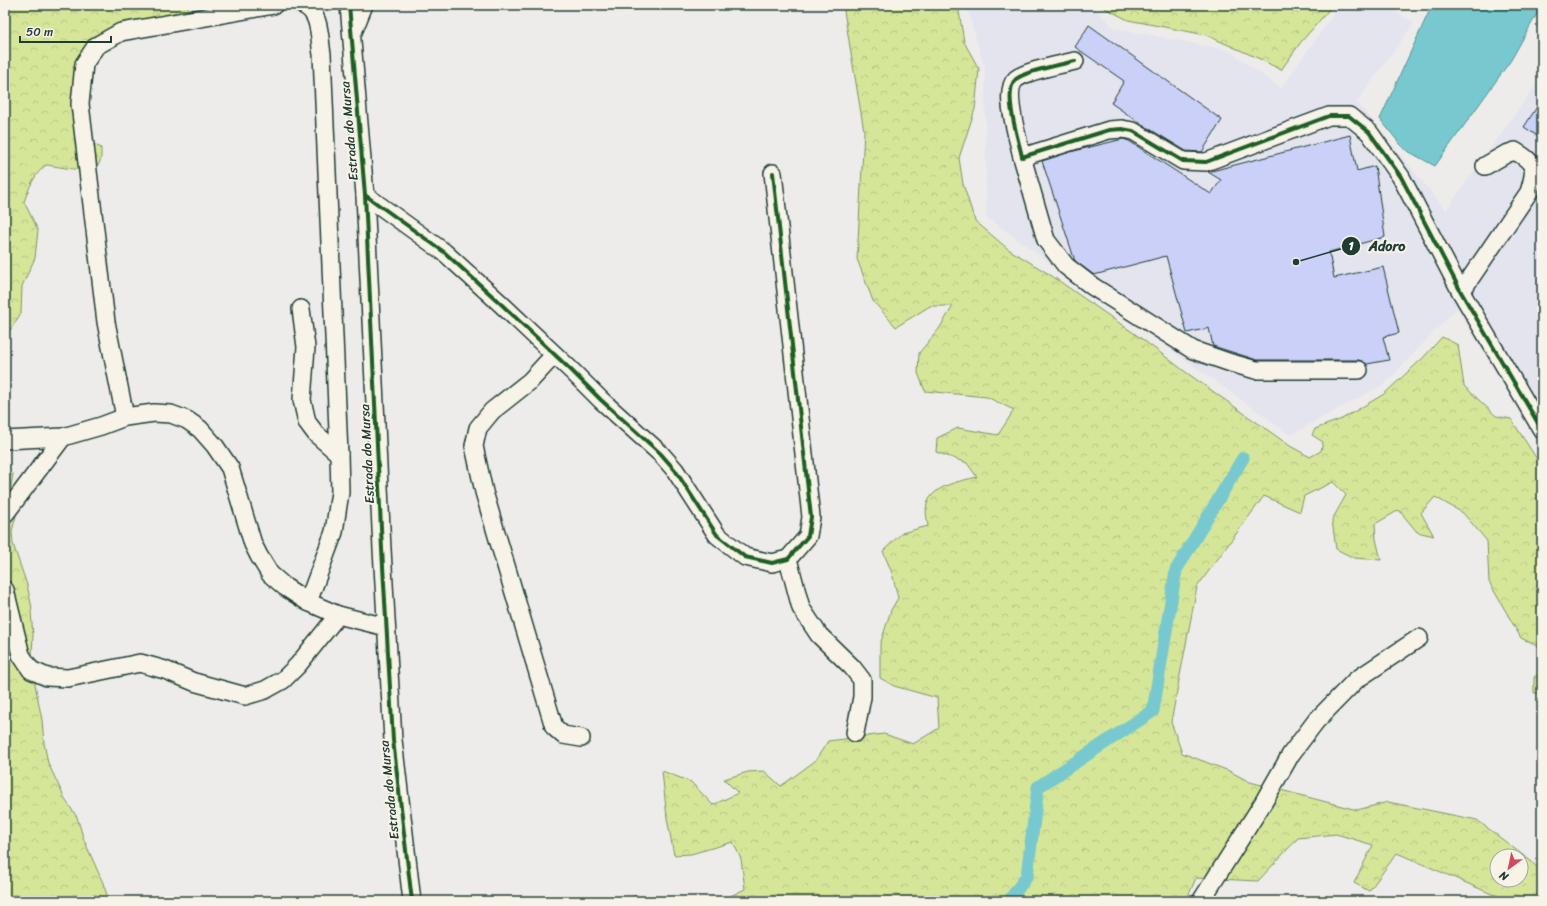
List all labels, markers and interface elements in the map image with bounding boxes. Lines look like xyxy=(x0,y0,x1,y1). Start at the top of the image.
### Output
scale bar xyxy=(20,18,111,44)
text: 50 m xyxy=(26,21,53,43)
street label: Estrada do Mursa xyxy=(333,80,365,182)
callout: Adoro xyxy=(1341,233,1413,259)
text: Adoro xyxy=(1368,234,1406,259)
text: 1 xyxy=(1348,235,1354,257)
street label: Estrada do Mursa xyxy=(353,403,381,504)
street label: Estrada do Mursa xyxy=(372,739,406,841)
north arrow xyxy=(1489,848,1529,888)
text: N xyxy=(1495,866,1513,887)

